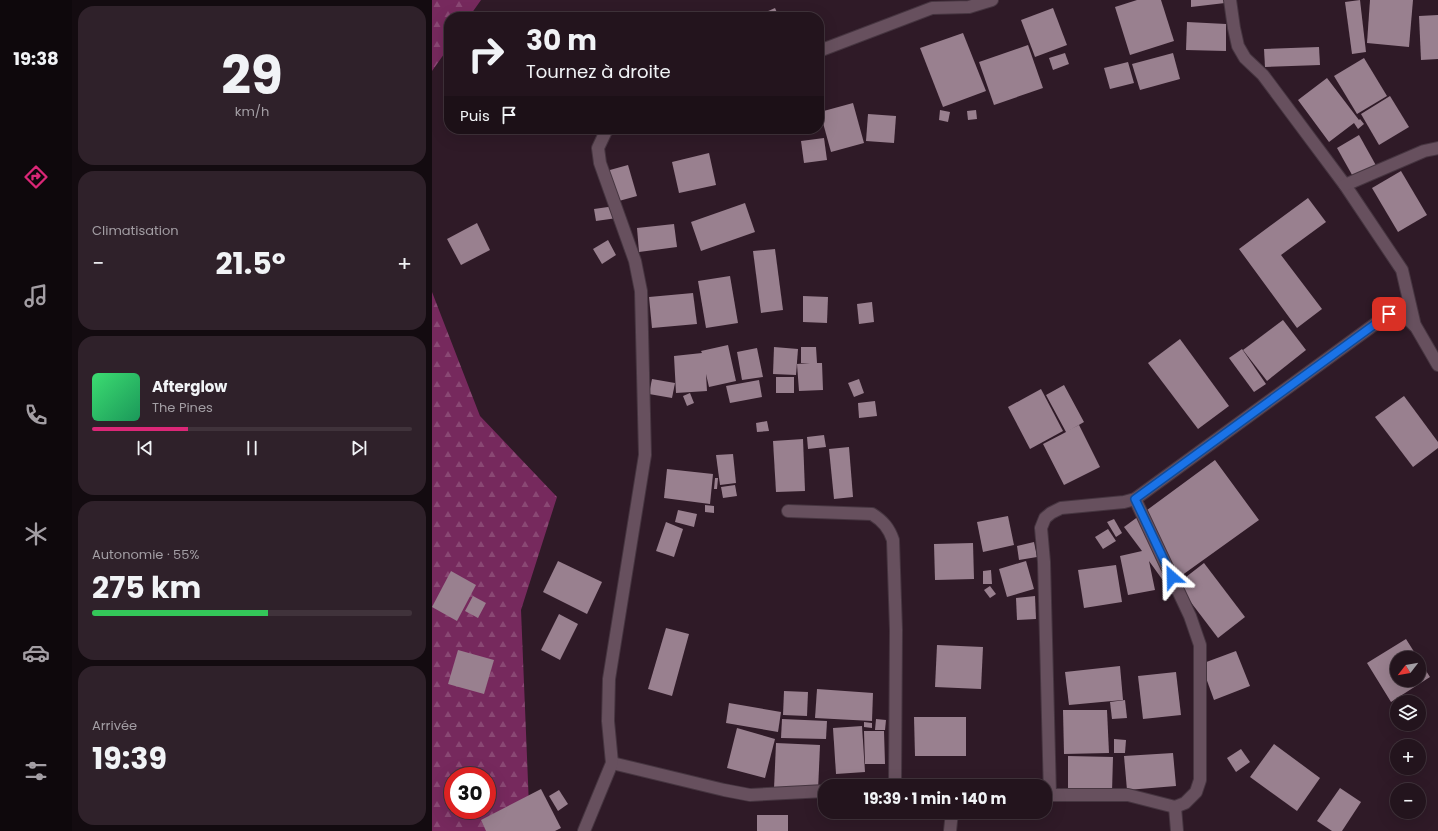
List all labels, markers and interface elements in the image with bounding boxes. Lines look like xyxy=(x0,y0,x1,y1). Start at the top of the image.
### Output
text: 30 m xyxy=(526,21,597,60)
icon: right xyxy=(460,28,512,80)
text: 29 xyxy=(221,39,283,112)
text: 19:38 xyxy=(13,46,59,71)
text: Tournez à droite xyxy=(526,59,671,84)
text: km/h xyxy=(235,102,269,121)
icon: arrive xyxy=(498,104,520,126)
text: Puis xyxy=(460,105,490,126)
icon: directions xyxy=(22,163,50,191)
text: Climatisation xyxy=(92,221,179,240)
text: 21.5° xyxy=(215,242,286,285)
text: − xyxy=(92,248,104,279)
text: + xyxy=(397,248,412,279)
icon: music xyxy=(22,282,50,310)
pin xyxy=(1372,297,1406,331)
icon: arrive xyxy=(1378,303,1400,325)
text: Afterglow xyxy=(152,376,227,397)
text: The Pines xyxy=(152,398,213,417)
icon: phone xyxy=(22,401,50,429)
icon: previous xyxy=(134,437,156,459)
icon: pause xyxy=(241,437,263,459)
icon: next xyxy=(348,437,370,459)
icon: climate xyxy=(22,520,50,548)
text: Autonomie · 55% xyxy=(92,545,199,564)
position arrow xyxy=(1151,556,1193,598)
text: 275 km xyxy=(92,566,201,609)
icon: car xyxy=(22,639,50,667)
north arrow xyxy=(1390,651,1426,687)
map controls xyxy=(1390,651,1426,819)
button: layers xyxy=(1390,695,1426,731)
text: Arrivée xyxy=(92,716,137,735)
text: 19:39 xyxy=(92,737,167,780)
button: + xyxy=(1390,739,1426,775)
icon: filters xyxy=(22,757,50,785)
speed limit sign: 30 xyxy=(444,767,496,819)
button: − xyxy=(1390,783,1426,819)
text: 19:39 · 1 min · 140 m xyxy=(864,788,1007,809)

